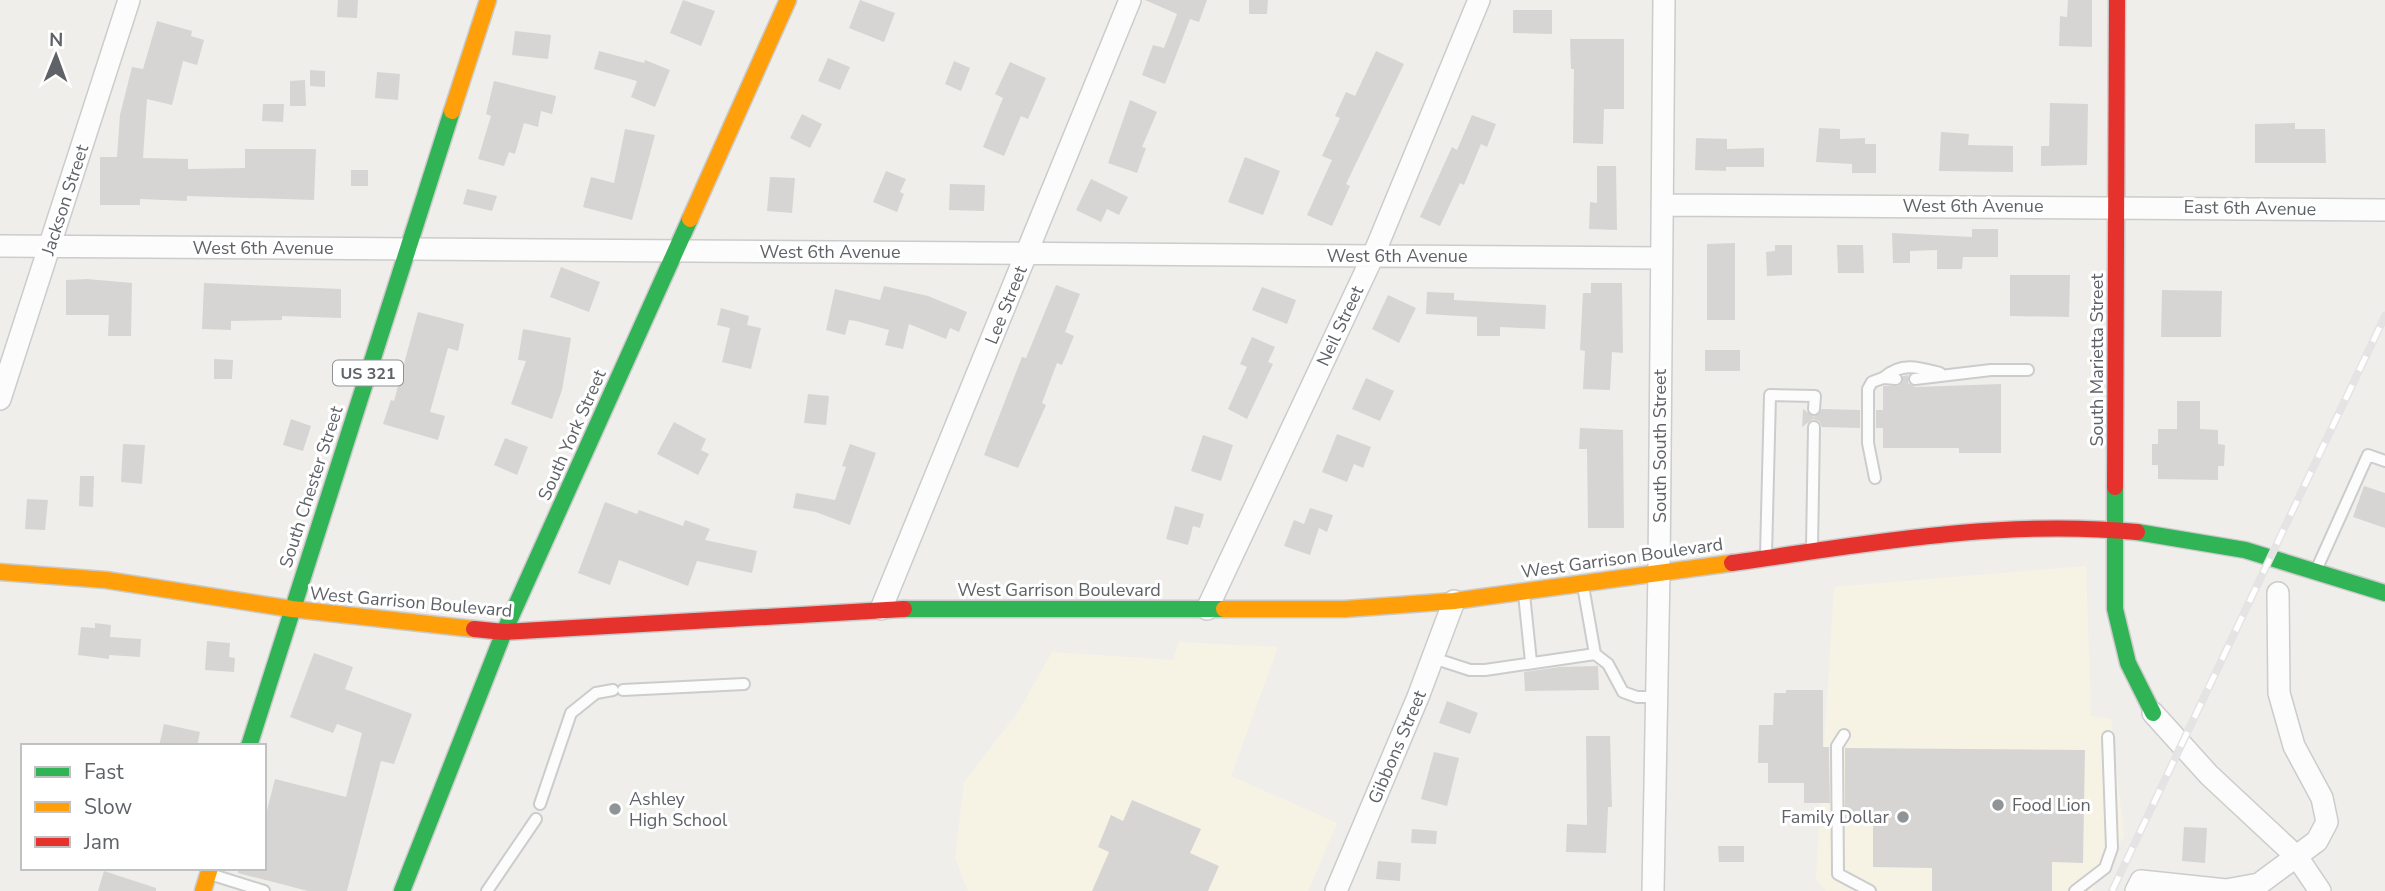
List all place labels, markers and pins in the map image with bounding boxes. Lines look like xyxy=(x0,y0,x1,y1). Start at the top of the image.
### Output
place label: Ashley High School xyxy=(629,787,728,832)
place label: Food Lion xyxy=(2012,793,2091,817)
marker: Food Lion xyxy=(1990,797,2006,813)
marker: Ashley High School xyxy=(607,801,623,817)
place label: Family Dollar xyxy=(1781,805,1890,829)
marker: Family Dollar xyxy=(1895,809,1911,825)

